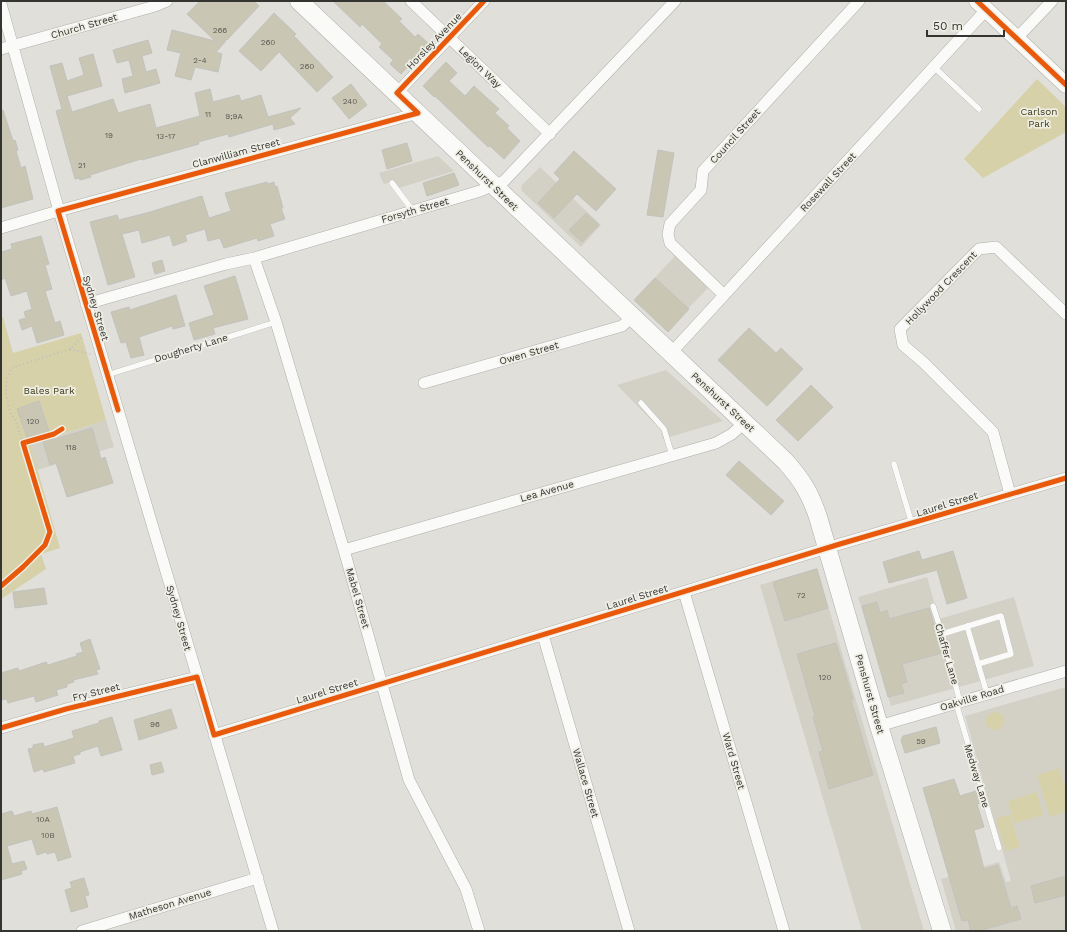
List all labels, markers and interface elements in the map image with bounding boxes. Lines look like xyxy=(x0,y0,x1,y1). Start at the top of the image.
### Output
street label: Horsley Avenue xyxy=(404,10,464,72)
street label: Church Street xyxy=(50,11,119,41)
scale bar xyxy=(927,12,1004,38)
text: 50 m xyxy=(933,19,963,33)
house number: 266 xyxy=(213,26,227,35)
house number: 260 xyxy=(261,38,275,47)
street label: Legion Way xyxy=(457,44,504,91)
house number: 2-4 xyxy=(193,56,207,65)
house number: 260 xyxy=(300,62,314,71)
house number: 240 xyxy=(343,97,357,106)
street label: Council Street xyxy=(708,106,763,166)
park label: Carlson Park xyxy=(1020,106,1058,129)
house number: 11 xyxy=(205,110,211,119)
house number: 9;9A xyxy=(225,112,243,121)
house number: 19 xyxy=(105,131,113,140)
house number: 13-17 xyxy=(156,132,176,141)
street label: Clanwilliam Street xyxy=(191,136,282,170)
street label: Penshurst Street xyxy=(454,147,521,213)
street label: Rosewall Street xyxy=(798,150,859,214)
house number: 21 xyxy=(78,161,86,170)
street label: Forsyth Street xyxy=(380,195,451,225)
street label: Hollywood Crescent xyxy=(903,248,979,327)
street label: Sydney Street xyxy=(81,274,111,343)
street label: Dougherty Lane xyxy=(153,331,229,364)
street label: Owen Street xyxy=(498,339,561,367)
street label: Penshurst Street xyxy=(689,370,757,435)
park label: Bales Park xyxy=(23,385,75,396)
house number: 120 xyxy=(27,417,39,426)
house number: 118 xyxy=(65,443,77,452)
street label: Lea Avenue xyxy=(519,478,575,504)
street label: Laurel Street xyxy=(915,489,980,519)
street label: Mabel Street xyxy=(344,566,372,630)
street label: Laurel Street xyxy=(605,582,670,612)
street label: Sydney Street xyxy=(164,584,194,653)
house number: 72 xyxy=(796,591,806,600)
street label: Chaffer Lane xyxy=(933,622,961,686)
street label: Penshurst Street xyxy=(853,653,887,736)
house number: 120 xyxy=(819,673,831,682)
street label: Laurel Street xyxy=(295,676,360,706)
street label: Fry Street xyxy=(71,681,121,703)
street label: Oakville Road xyxy=(939,683,1005,713)
house number: 96 xyxy=(150,720,160,729)
street label: Ward Street xyxy=(721,731,748,791)
house number: 59 xyxy=(916,737,926,746)
street label: Medway Lane xyxy=(962,743,992,809)
street label: Wallace Street xyxy=(571,747,601,820)
house number: 10A xyxy=(36,815,50,824)
house number: 10B xyxy=(41,831,55,840)
street label: Matheson Avenue xyxy=(127,886,213,922)

